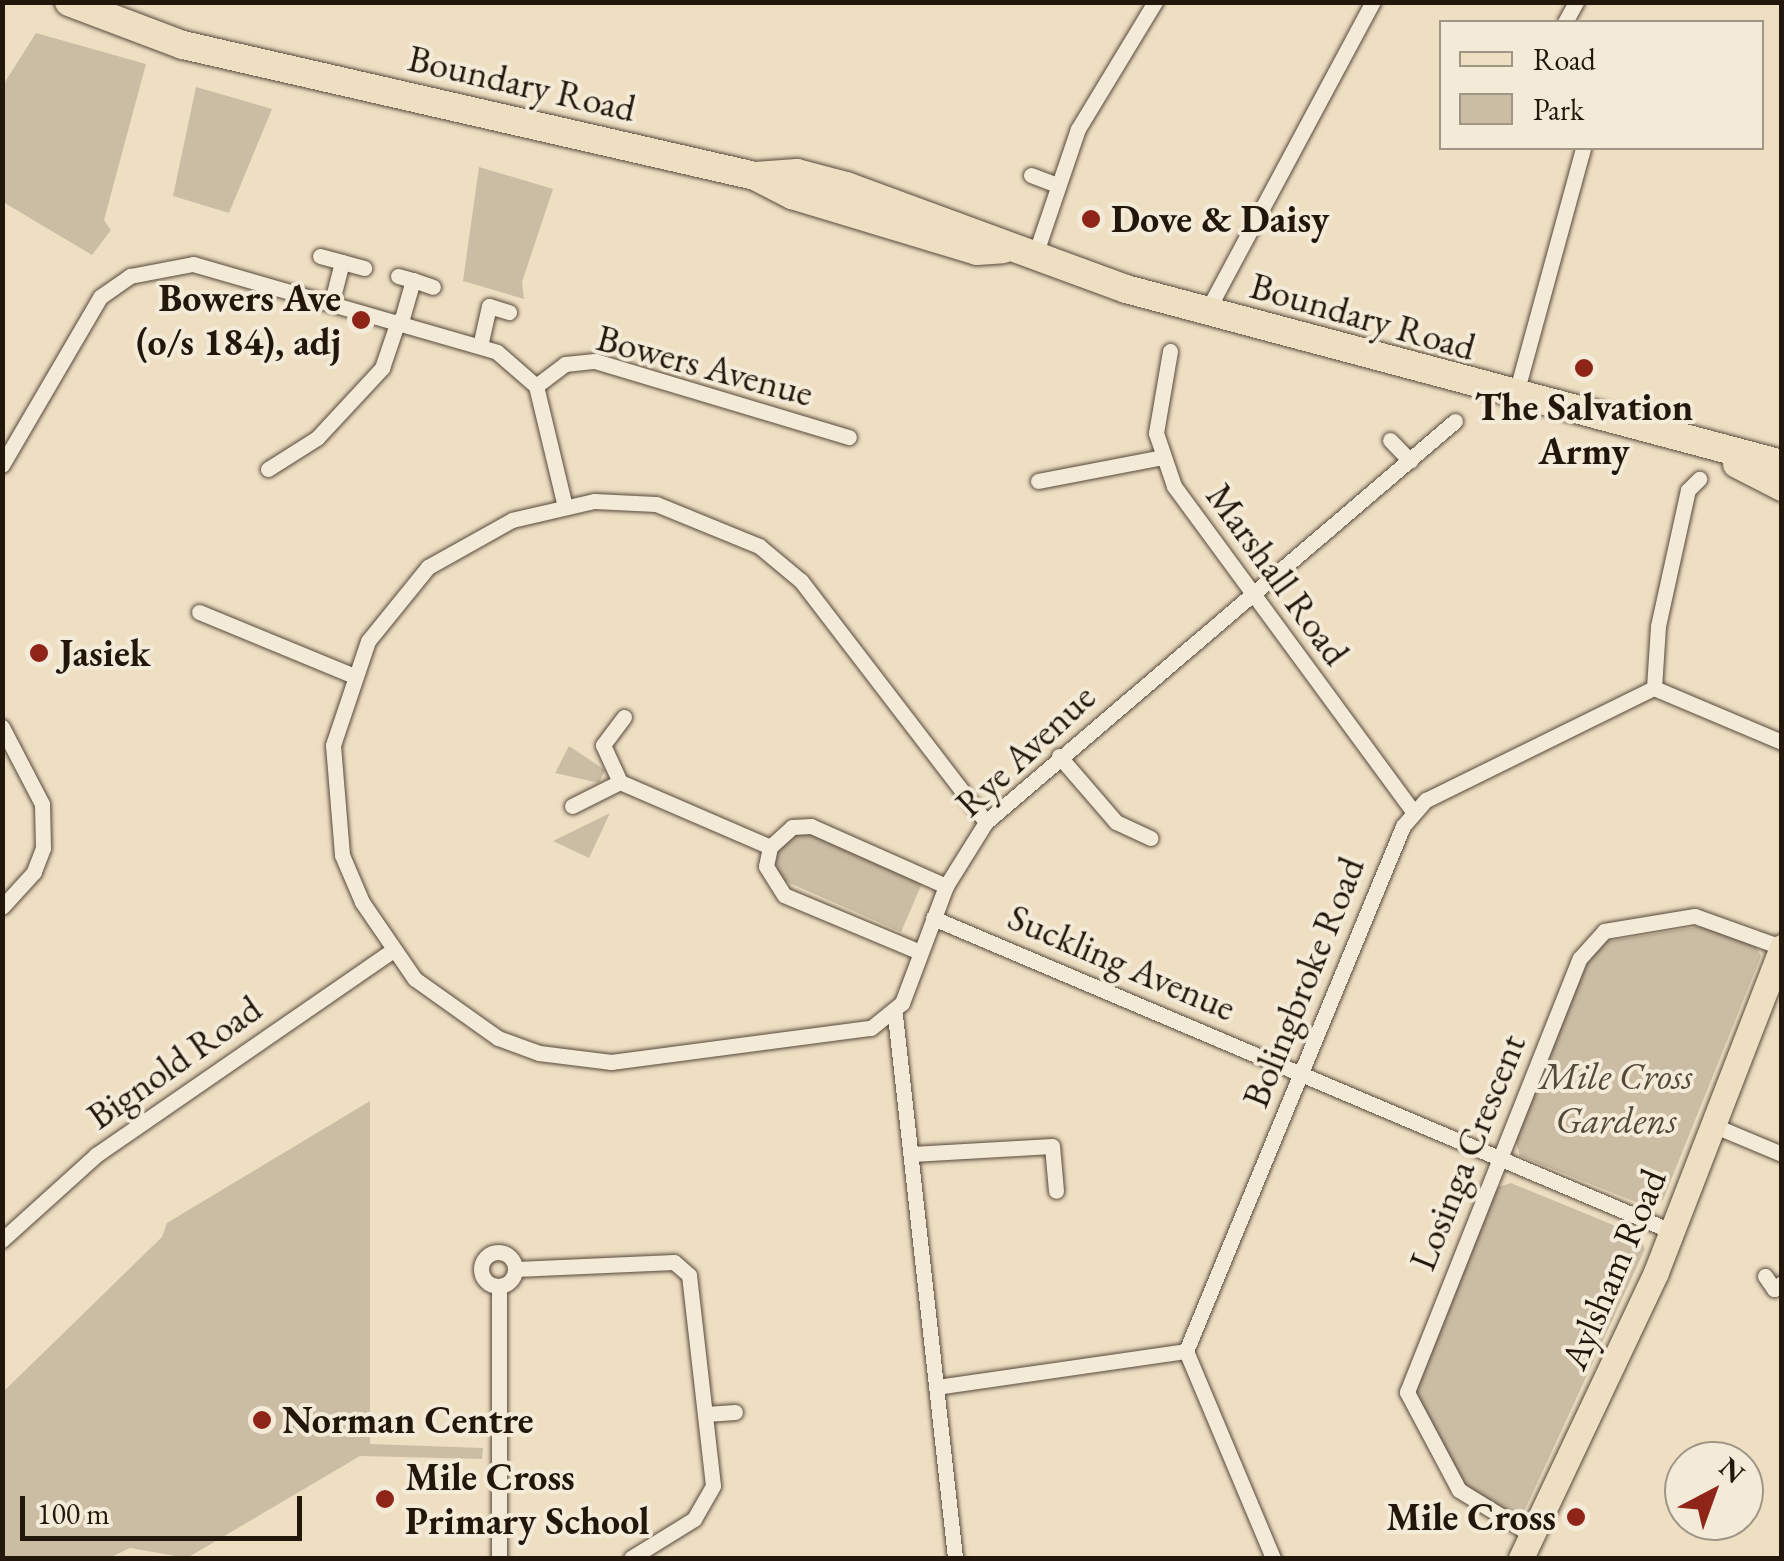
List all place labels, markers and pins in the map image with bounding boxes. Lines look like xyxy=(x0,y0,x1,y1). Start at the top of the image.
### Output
place label: Dove & Daisy xyxy=(1111,196,1329,242)
marker: Dove & Daisy xyxy=(1080,208,1102,230)
place label: Bowers Ave (o/s 184), adj xyxy=(136,275,341,364)
marker: Bowers Ave (o/s 184), adj xyxy=(350,309,372,331)
marker: The Salvation Army xyxy=(1573,357,1595,379)
place label: The Salvation Army xyxy=(1475,384,1693,474)
place label: Jasiek xyxy=(59,630,151,676)
marker: Jasiek xyxy=(28,642,50,664)
place label: Norman Centre xyxy=(282,1397,534,1443)
marker: Norman Centre xyxy=(251,1409,273,1431)
place label: Mile Cross Primary School xyxy=(405,1454,650,1544)
marker: Mile Cross Primary School xyxy=(374,1488,396,1510)
place label: Mile Cross xyxy=(1386,1494,1556,1540)
marker: Mile Cross xyxy=(1565,1506,1587,1528)

